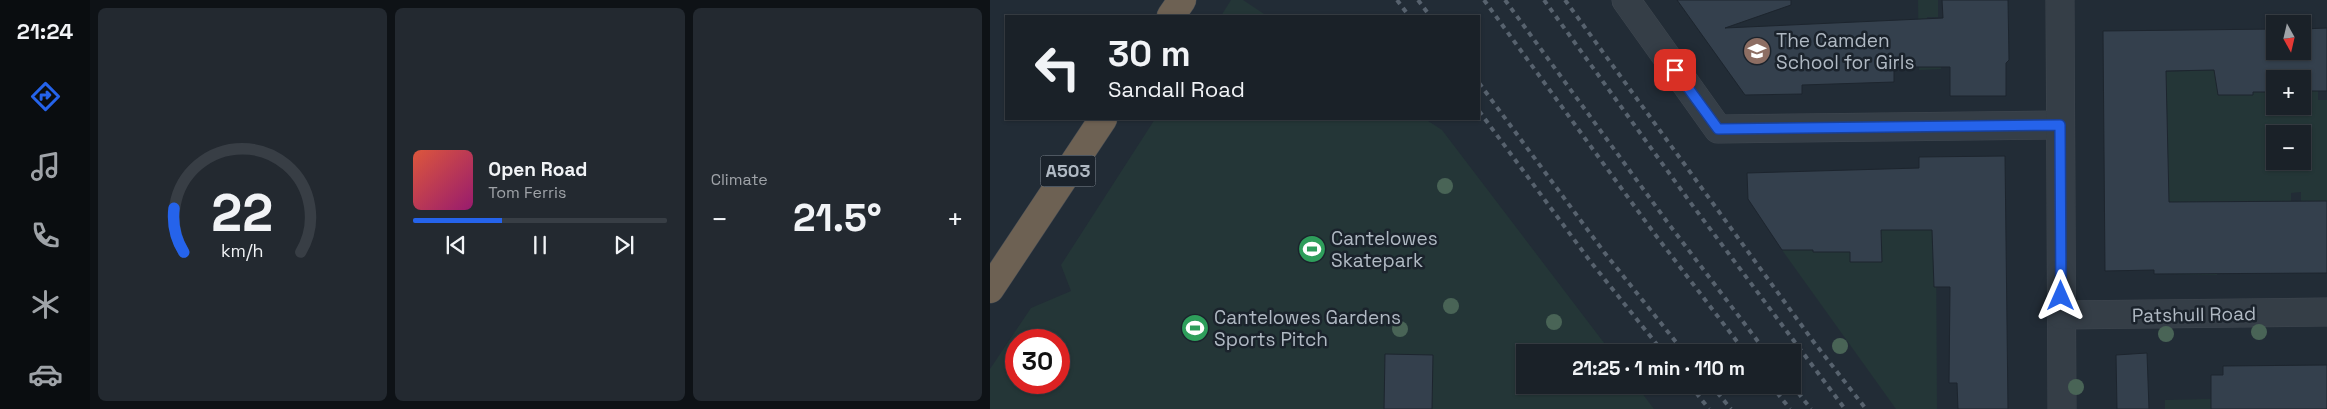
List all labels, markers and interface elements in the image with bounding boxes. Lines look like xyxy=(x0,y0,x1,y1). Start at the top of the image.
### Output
north arrow xyxy=(2266,15,2311,60)
map controls xyxy=(2266,15,2311,170)
text: 21:24 xyxy=(17,17,73,45)
place label: The Camden School for Girls xyxy=(1776,28,1914,75)
text: 30 m xyxy=(1108,32,1191,76)
icon: left xyxy=(1025,35,1090,100)
school or university icon: The Camden School for Girls xyxy=(1742,36,1772,66)
pin xyxy=(1654,49,1696,91)
icon: arrive xyxy=(1661,56,1689,84)
button: + xyxy=(2266,70,2311,115)
text: Sandall Road xyxy=(1108,75,1245,103)
icon: directions xyxy=(28,79,63,114)
button: − xyxy=(2266,125,2311,170)
icon: music xyxy=(28,149,63,184)
road number: A503 xyxy=(1040,156,1096,187)
text: Open Road xyxy=(488,157,587,182)
text: Climate xyxy=(711,169,768,190)
text: 22 xyxy=(212,180,274,246)
text: Tom Ferris xyxy=(488,182,566,203)
text: 21.5° xyxy=(793,194,882,242)
text: − xyxy=(711,201,728,237)
text: + xyxy=(947,201,964,237)
icon: phone xyxy=(28,218,63,253)
place label: Cantelowes Skatepark xyxy=(1331,226,1438,273)
icon: previous xyxy=(442,231,470,259)
icon: pause xyxy=(526,231,554,259)
icon: next xyxy=(610,231,638,259)
sports icon: Cantelowes Skatepark xyxy=(1297,234,1327,264)
text: km/h xyxy=(221,239,264,262)
position arrow xyxy=(2034,269,2086,321)
icon: climate xyxy=(28,287,63,322)
street label: Patshull Road xyxy=(2132,301,2256,328)
place label: Cantelowes Gardens Sports Pitch xyxy=(1214,305,1401,352)
sports icon: Cantelowes Gardens Sports Pitch xyxy=(1180,313,1210,343)
speed limit sign: 30 xyxy=(1005,329,1070,394)
text: 21:25 · 1 min · 110 m xyxy=(1572,356,1745,381)
icon: car xyxy=(28,357,63,392)

